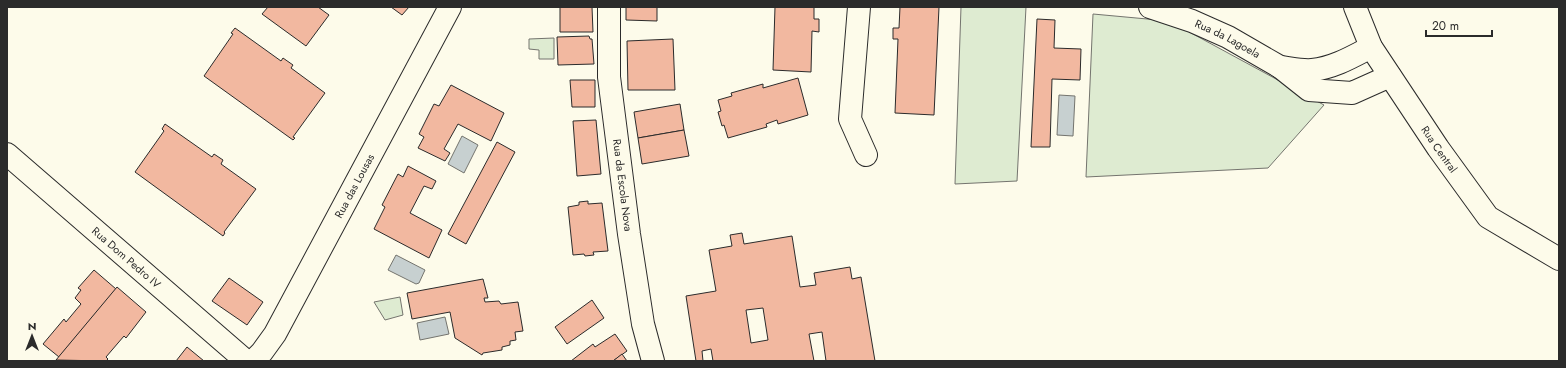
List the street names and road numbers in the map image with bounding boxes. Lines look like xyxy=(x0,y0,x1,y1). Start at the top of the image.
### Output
street label: Rua da Lagoela xyxy=(1192,15,1263,62)
street label: Rua Central xyxy=(1417,123,1461,176)
street label: Rua da Escola Nova xyxy=(609,138,637,232)
street label: Rua das Lousas xyxy=(331,150,378,221)
street label: Rua Dom Pedro IV xyxy=(88,223,165,292)

